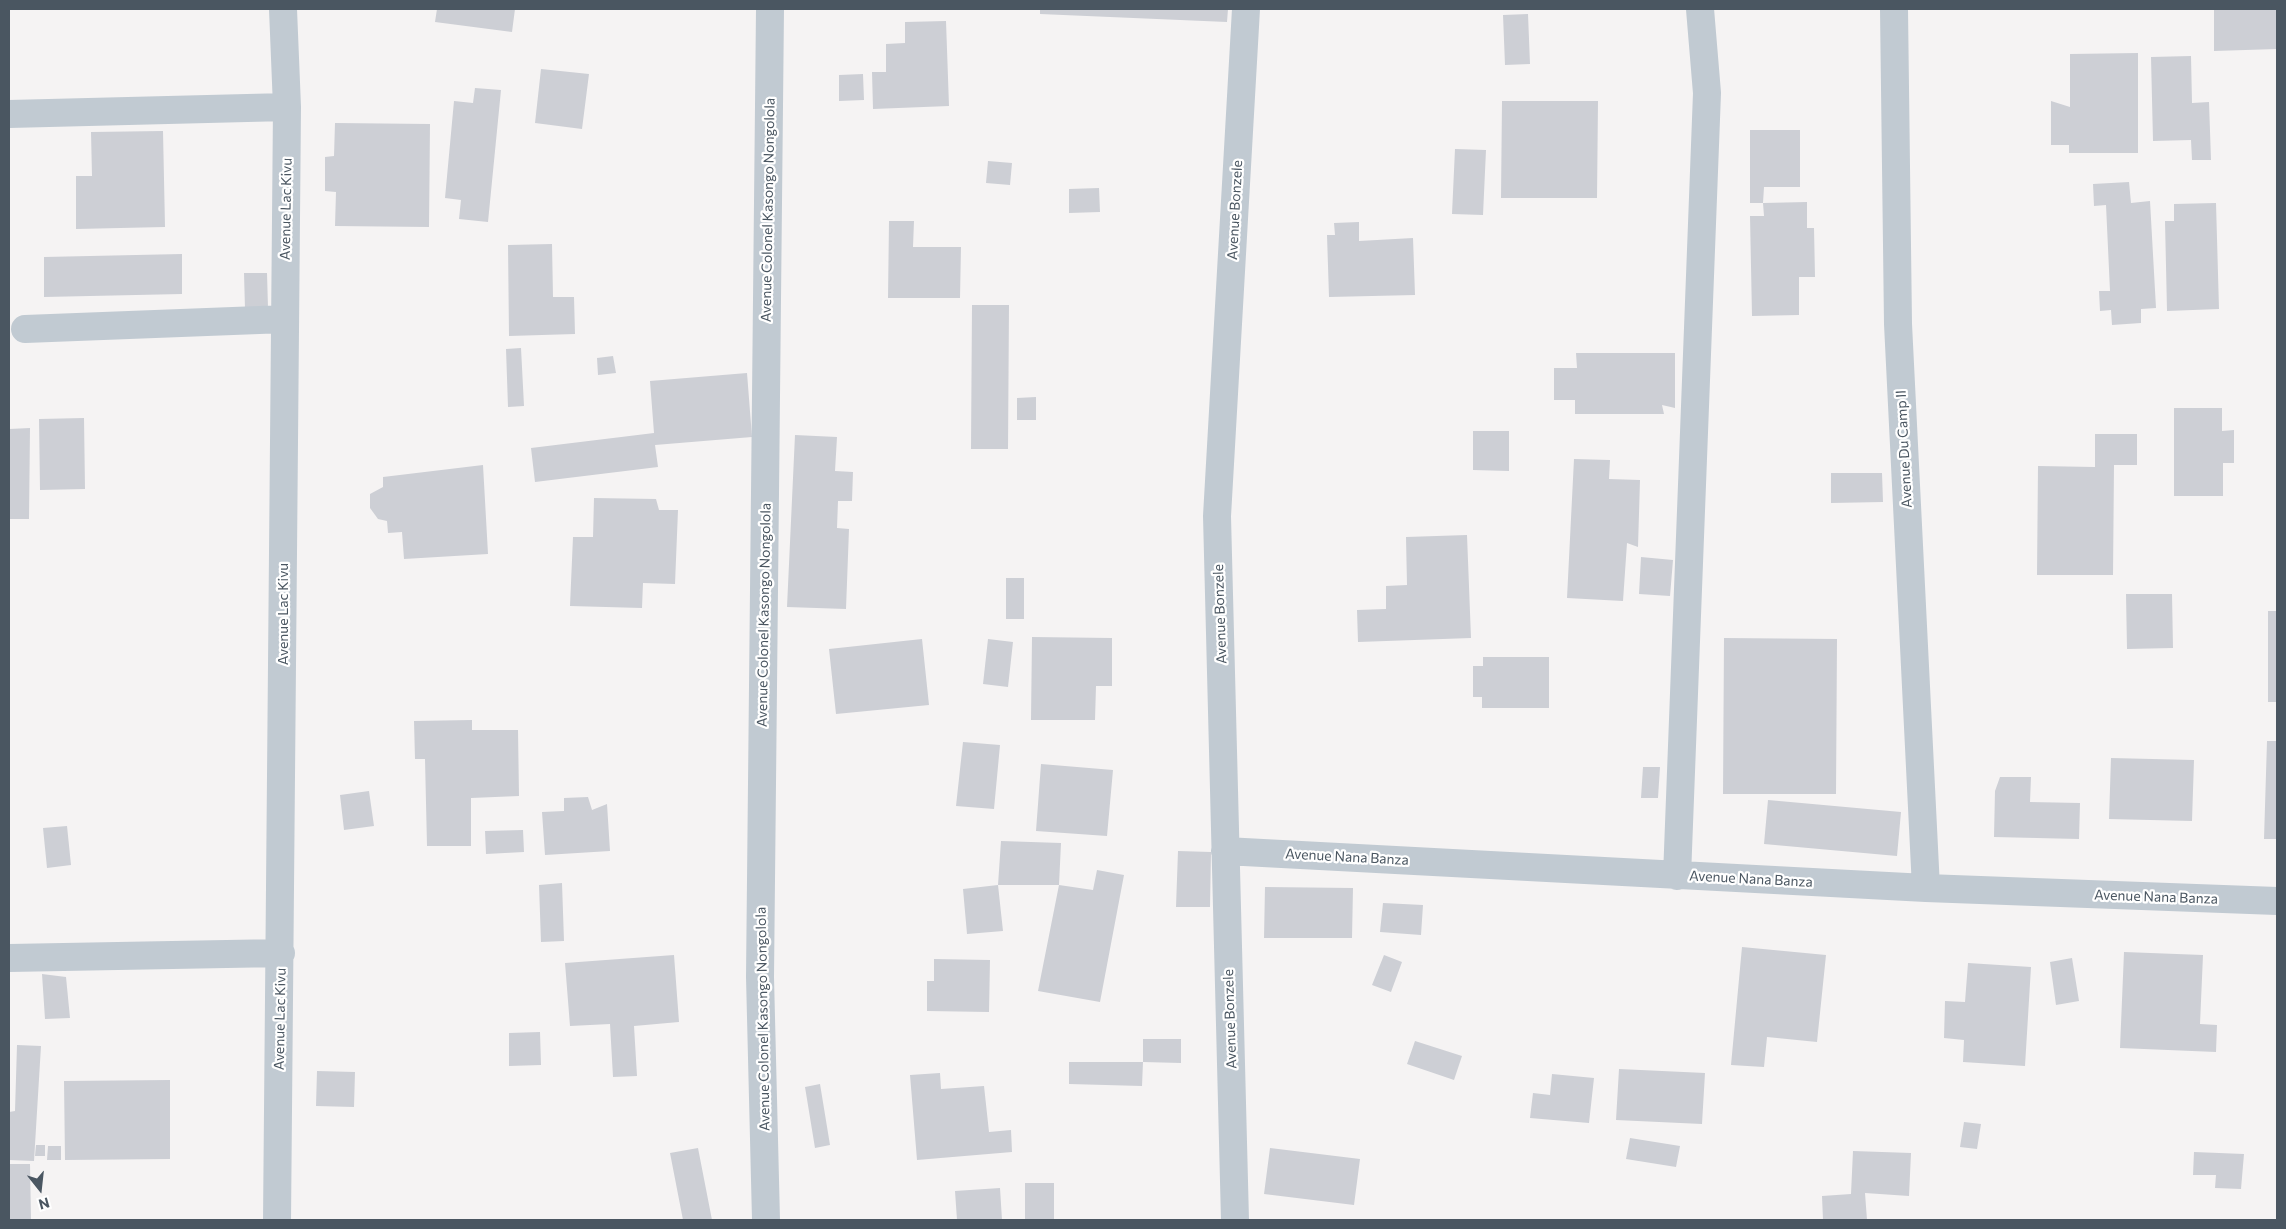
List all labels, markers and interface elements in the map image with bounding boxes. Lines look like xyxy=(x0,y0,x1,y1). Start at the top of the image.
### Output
street label: Avenue Colonel Kasongo Nongolola xyxy=(758,98,778,322)
street label: Avenue Lac Kivu xyxy=(277,158,295,260)
street label: Avenue Bonzele xyxy=(1224,160,1246,260)
street label: Avenue Du Camp II xyxy=(1893,390,1915,508)
street label: Avenue Colonel Kasongo Nongolola xyxy=(754,503,774,727)
street label: Avenue Lac Kivu xyxy=(275,563,291,665)
street label: Avenue Bonzele xyxy=(1210,564,1230,664)
street label: Avenue Nana Banza xyxy=(1285,845,1409,869)
street label: Avenue Nana Banza xyxy=(1689,867,1813,891)
street label: Avenue Nana Banza xyxy=(2094,886,2218,908)
street label: Avenue Colonel Kasongo Nongolola xyxy=(753,907,773,1131)
street label: Avenue Lac Kivu xyxy=(271,968,289,1070)
street label: Avenue Bonzele xyxy=(1220,969,1240,1069)
north arrow xyxy=(15,1164,65,1214)
text: N xyxy=(37,1194,52,1214)

